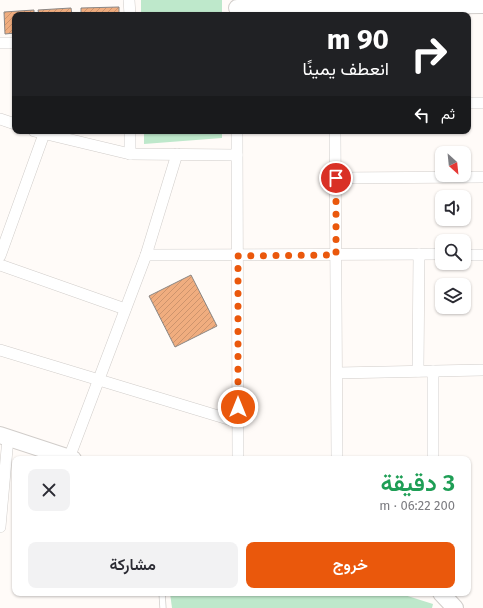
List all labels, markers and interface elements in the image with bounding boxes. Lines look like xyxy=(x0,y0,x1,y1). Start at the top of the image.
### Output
text: 90 m xyxy=(327,23,389,56)
icon: right xyxy=(403,28,455,80)
text: انعطف يمينًا xyxy=(303,58,389,80)
icon: left xyxy=(411,104,433,126)
text: ثم xyxy=(441,105,455,123)
north arrow xyxy=(435,146,471,182)
map controls xyxy=(435,146,471,314)
pin xyxy=(319,161,353,195)
icon: arrive xyxy=(325,167,347,189)
button: sound xyxy=(435,190,471,226)
button: search xyxy=(435,234,471,270)
button: layers xyxy=(435,278,471,314)
position arrow xyxy=(217,386,259,428)
button: close xyxy=(28,469,70,511)
text: 3 دقيقة xyxy=(380,469,455,497)
text: 200 m · 06:22 xyxy=(379,498,455,513)
button: مشاركة xyxy=(28,542,238,588)
button: خروج xyxy=(246,542,455,588)

